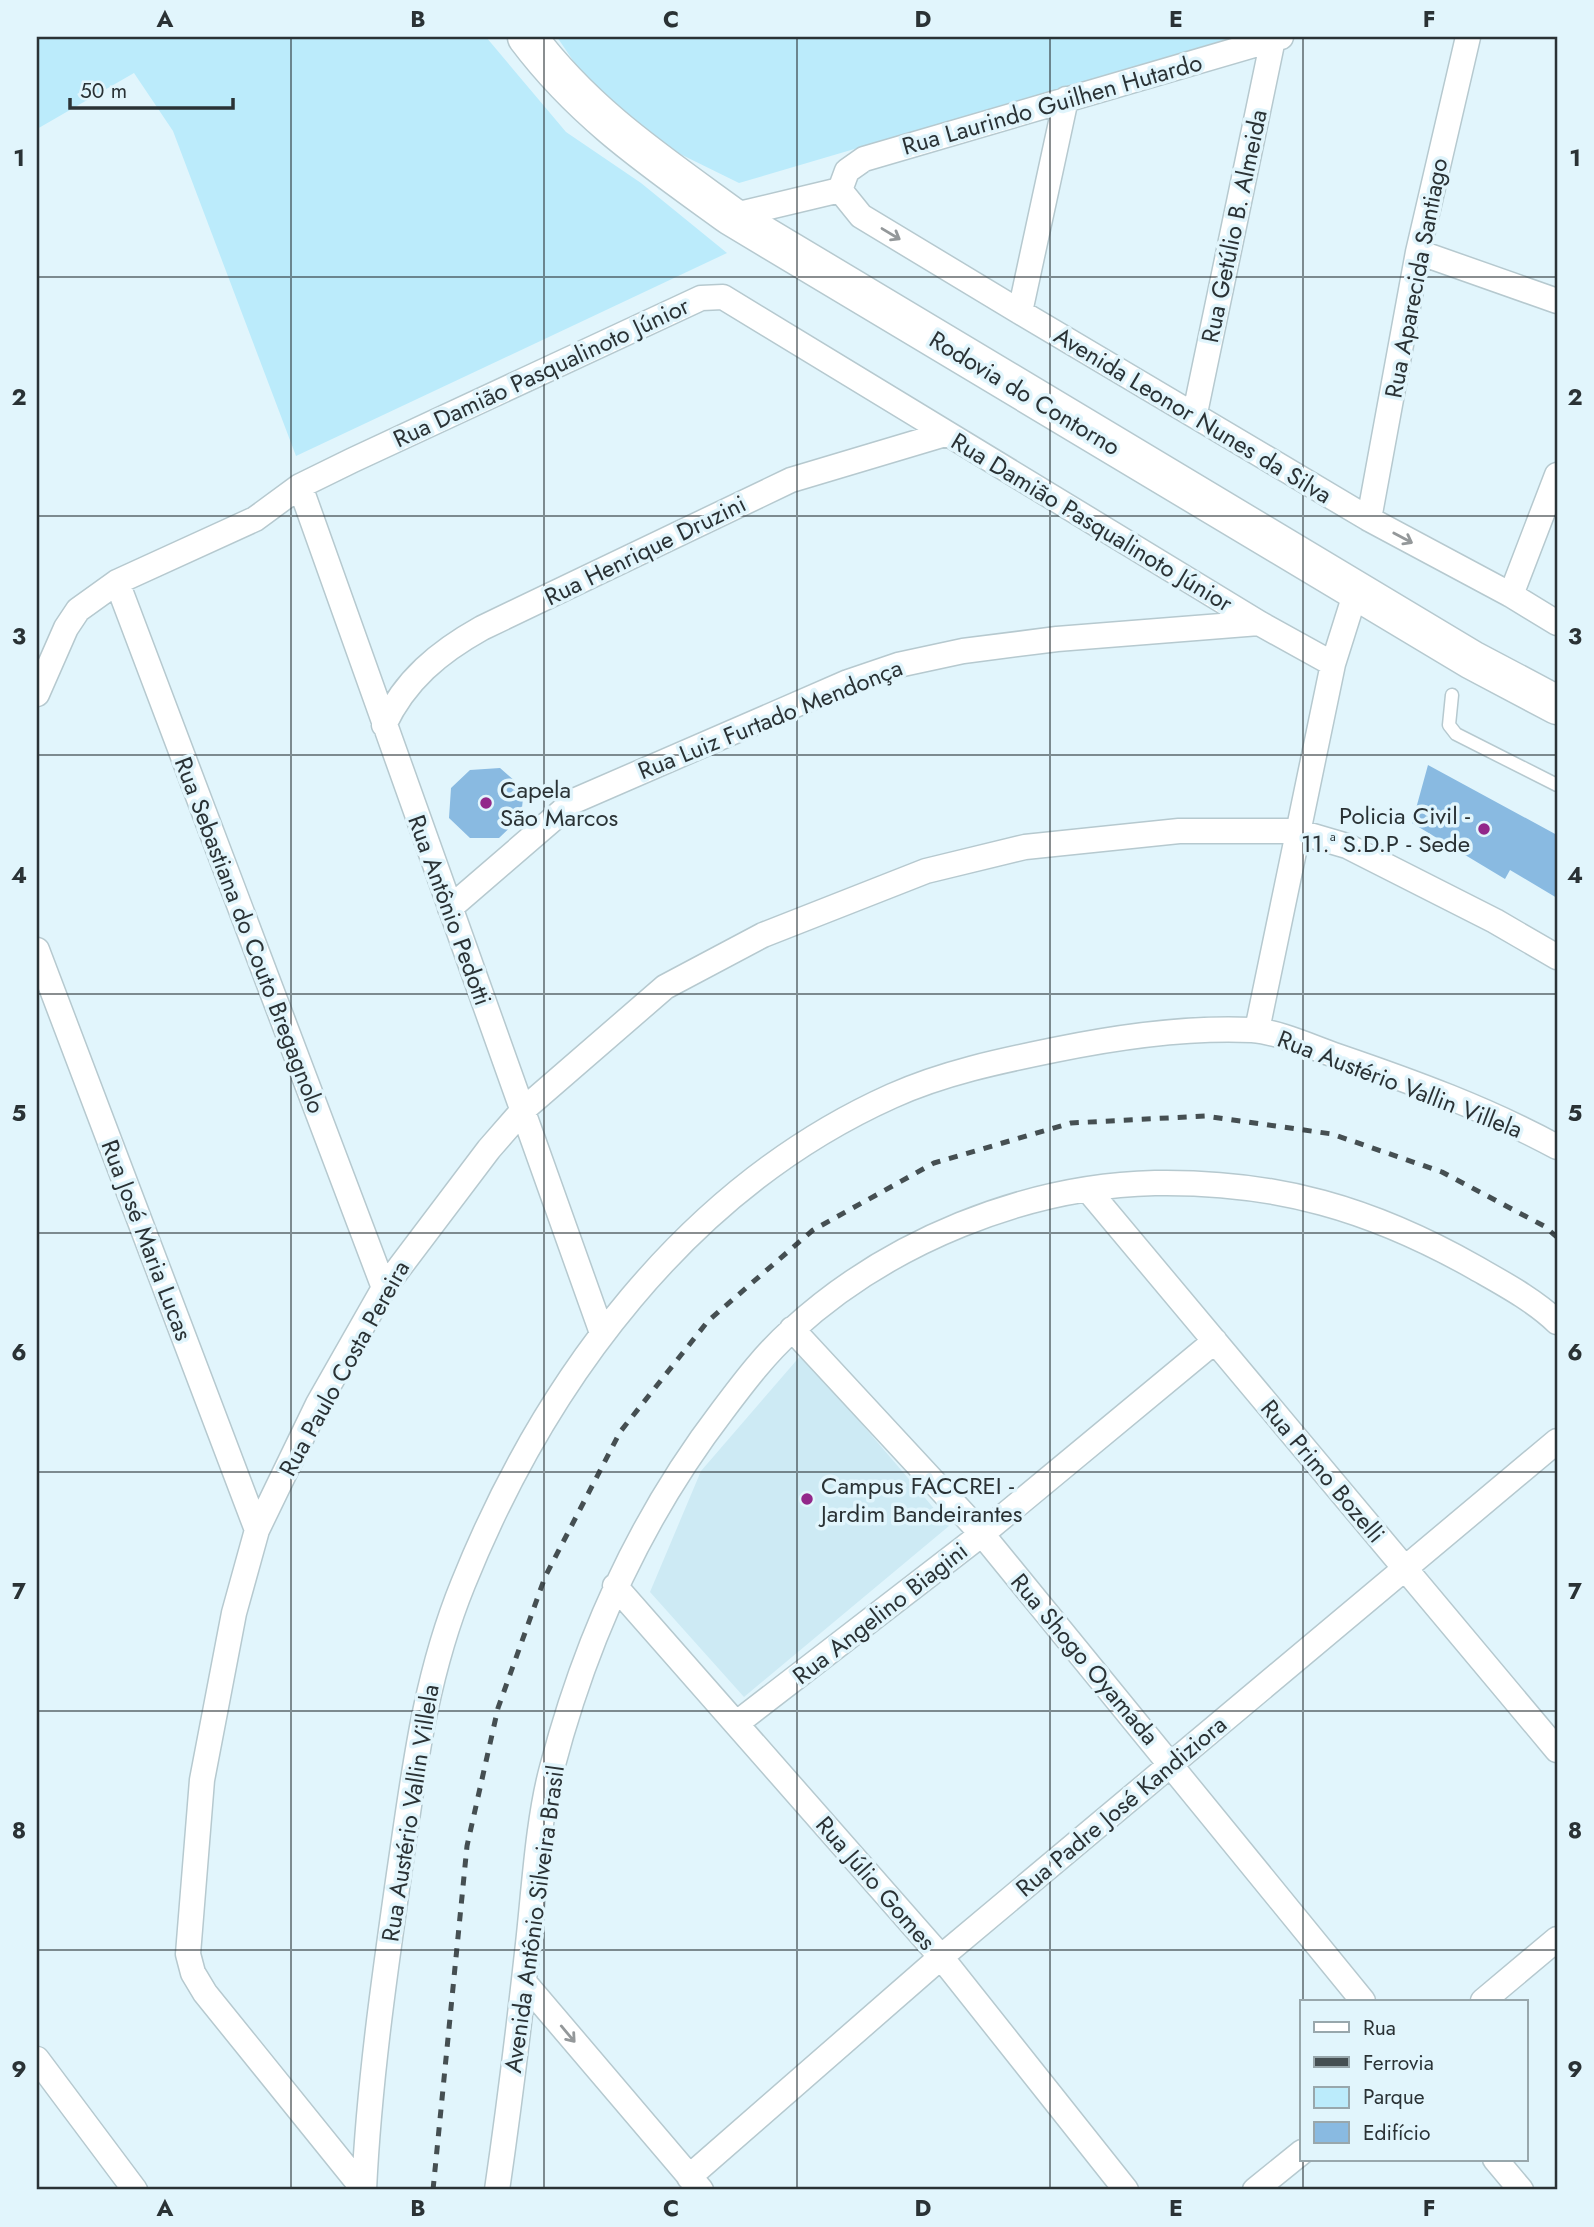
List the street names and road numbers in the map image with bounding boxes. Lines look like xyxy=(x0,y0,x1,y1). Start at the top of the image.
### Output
street label: Rua Laurindo Guilhen Hutardo xyxy=(898,44,1206,164)
street label: Rua Getúlio B. Almeida xyxy=(1192,106,1276,346)
street label: Rua Aparecida Santiago xyxy=(1376,155,1456,401)
street label: Rua Damião Pasqualinoto Júnior xyxy=(387,288,695,456)
street label: Avenida Leonor Nunes da Silva xyxy=(1048,318,1338,512)
street label: Rodovia do Contorno xyxy=(923,322,1127,464)
street label: Rua Damião Pasqualinoto Júnior xyxy=(945,424,1240,621)
street label: Rua Henrique Druzini xyxy=(538,486,752,614)
street label: Rua Luiz Furtado Mendonça xyxy=(632,650,908,788)
street label: Rua Sebastiana do Couto Bregagnolo xyxy=(166,752,334,1118)
street label: Rua Antônio Pedotti xyxy=(399,810,501,1010)
street label: Rua Austério Vallin Villela xyxy=(1272,1021,1528,1147)
street label: Rua José Maria Lucas xyxy=(93,1134,201,1346)
street label: Rua Paulo Costa Pereira xyxy=(270,1254,418,1482)
street label: Rua Primo Bozelli xyxy=(1253,1392,1393,1550)
street label: Rua Angelino Biagini xyxy=(785,1533,975,1693)
street label: Rua Shogo Oyamada xyxy=(1003,1566,1167,1752)
street label: Rua Austério Vallin Villela xyxy=(372,1682,448,1944)
street label: Rua Padre José Kandiziora xyxy=(1008,1707,1234,1905)
street label: Avenida Antônio Silveira Brasil xyxy=(495,1763,573,2075)
street label: Rua Júlio Gomes xyxy=(808,1808,944,1958)

